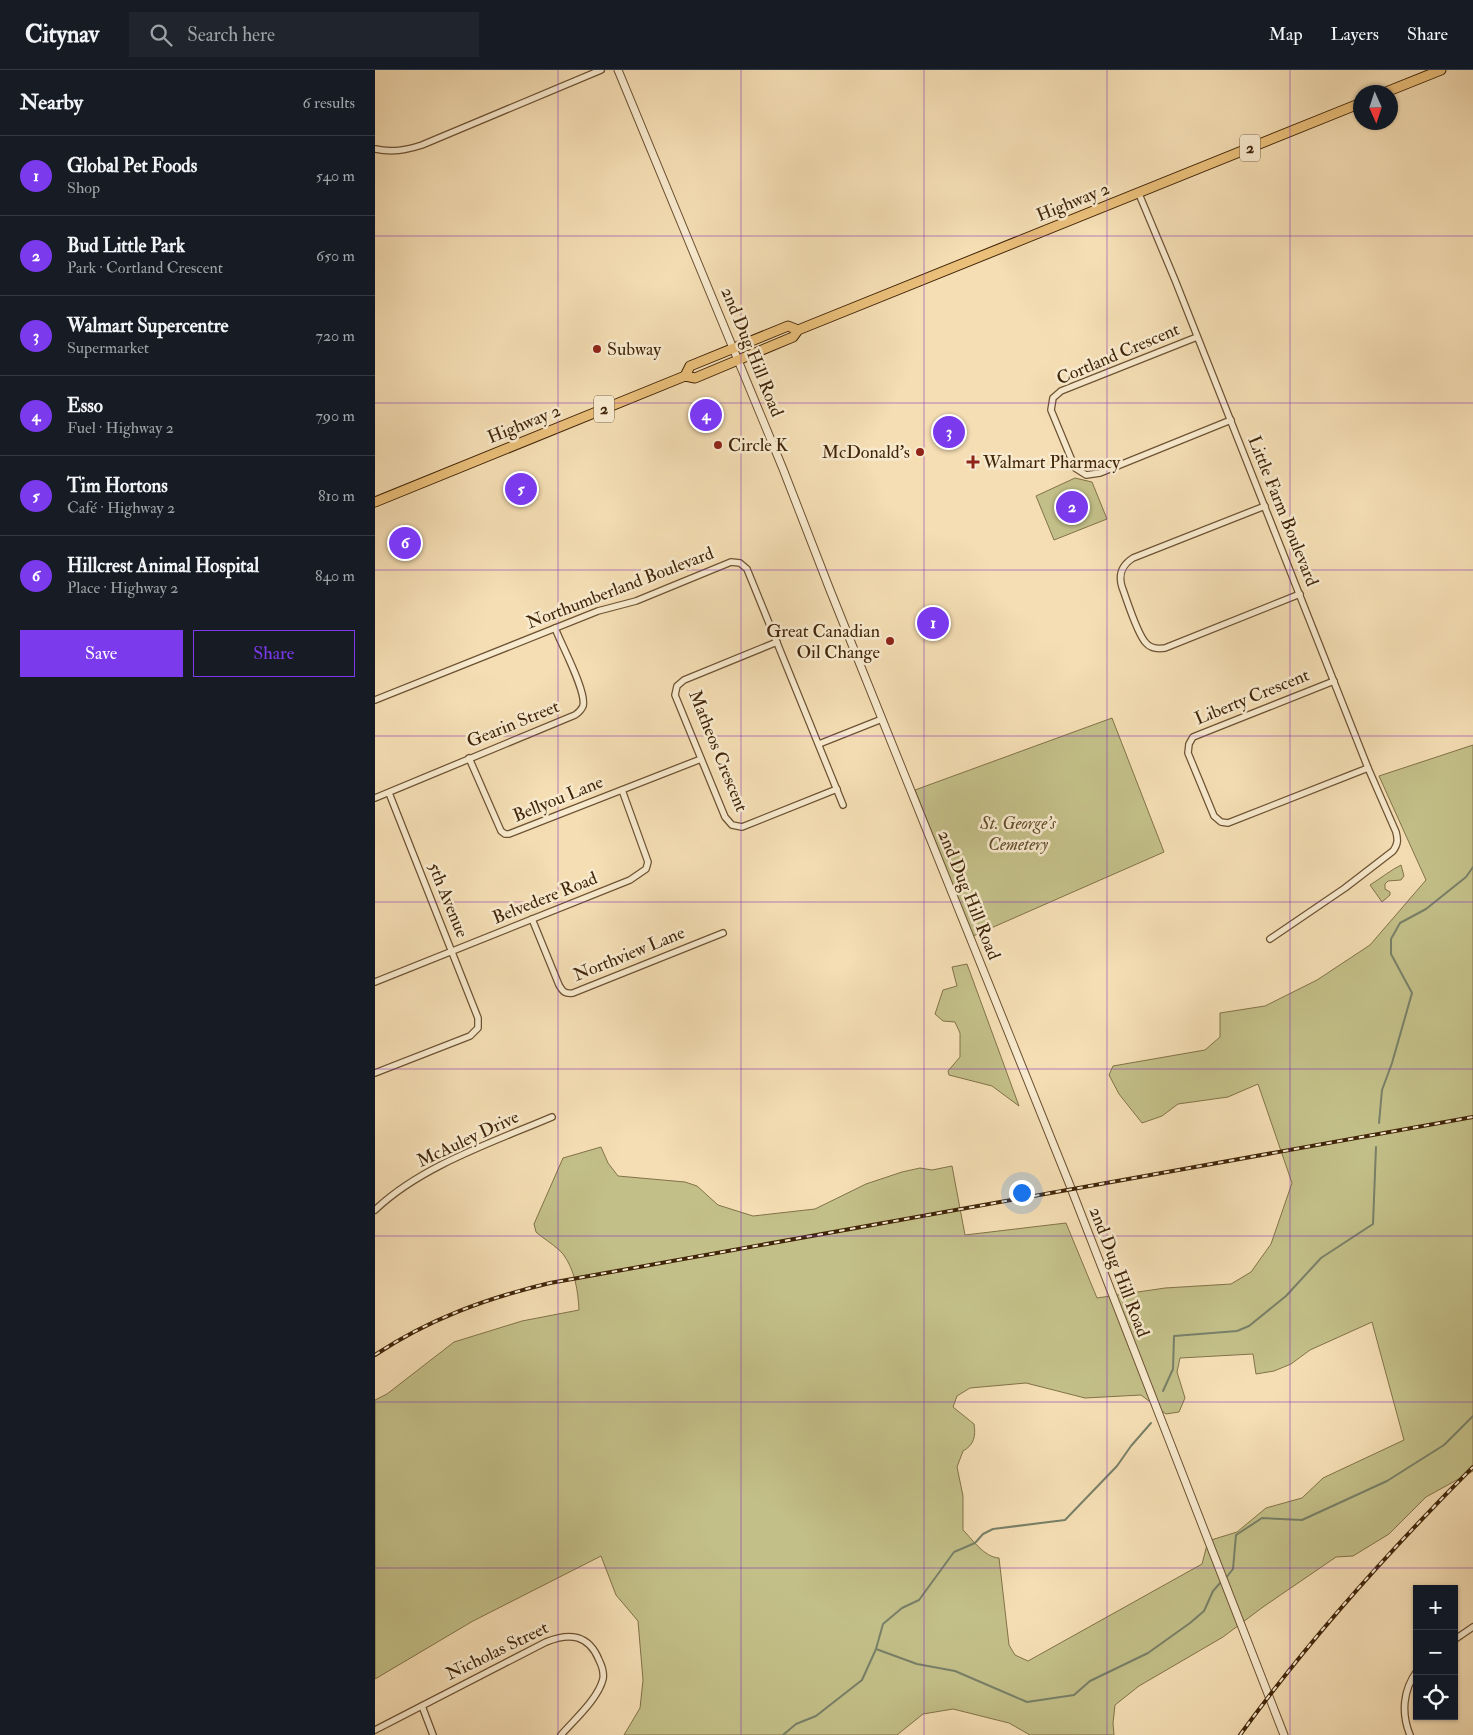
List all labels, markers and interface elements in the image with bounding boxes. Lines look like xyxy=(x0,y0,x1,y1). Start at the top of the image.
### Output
search box xyxy=(129,12,479,57)
text: Citynav xyxy=(25,19,99,50)
icon: search xyxy=(147,21,175,49)
text: Search here xyxy=(187,23,275,47)
text: Map xyxy=(1269,23,1303,46)
text: Layers xyxy=(1331,23,1379,46)
text: Share xyxy=(1407,23,1448,46)
north arrow xyxy=(1353,85,1398,130)
text: Nearby xyxy=(20,89,83,116)
text: 6 results xyxy=(303,93,355,113)
road number: 2 xyxy=(1240,134,1260,162)
text: Global Pet Foods xyxy=(67,154,197,178)
text: 1 xyxy=(33,166,39,186)
text: 540 m xyxy=(316,166,355,186)
street label: Highway 2 xyxy=(1033,177,1113,227)
text: Shop xyxy=(67,178,100,198)
text: Bud Little Park xyxy=(67,234,185,258)
text: 2 xyxy=(32,246,40,266)
text: 650 m xyxy=(316,246,355,266)
text: Park · Cortland Crescent xyxy=(67,258,223,278)
street label: 2nd Dug Hill Road xyxy=(716,284,789,420)
text: Walmart Supercentre xyxy=(67,314,228,338)
street label: Cortland Crescent xyxy=(1053,318,1183,390)
text: 3 xyxy=(33,326,39,346)
text: 720 m xyxy=(316,326,355,346)
text: Supermarket xyxy=(67,338,149,358)
place label: Subway xyxy=(607,338,662,361)
marker: Subway xyxy=(591,343,603,355)
text: Esso xyxy=(67,394,103,418)
road number: 2 xyxy=(594,396,614,422)
pin: 4 xyxy=(690,396,722,434)
street label: Highway 2 xyxy=(484,399,564,449)
text: 4 xyxy=(32,406,40,426)
text: 790 m xyxy=(315,406,355,426)
pin: 3 xyxy=(933,413,965,451)
text: Fuel · Highway 2 xyxy=(67,418,174,438)
street label: Little Farm Boulevard xyxy=(1242,432,1324,590)
place label: Circle K xyxy=(728,434,789,457)
marker: Circle K xyxy=(712,439,724,451)
place label: McDonald's xyxy=(822,441,910,464)
marker: McDonald's xyxy=(914,446,926,458)
place label: Walmart Pharmacy xyxy=(982,451,1121,474)
marker: Walmart Pharmacy xyxy=(967,456,979,468)
pin: 5 xyxy=(505,470,537,508)
text: Tim Hortons xyxy=(67,474,168,498)
text: 5 xyxy=(32,486,40,506)
text: 810 m xyxy=(318,486,355,506)
pin: 2 xyxy=(1056,488,1088,526)
text: Café · Highway 2 xyxy=(67,498,175,518)
pin: 6 xyxy=(389,524,421,562)
street label: Northumberland Boulevard xyxy=(523,542,717,634)
text: Hillcrest Animal Hospital xyxy=(67,554,259,578)
text: 6 xyxy=(32,566,40,586)
text: 840 m xyxy=(315,566,355,586)
text: Place · Highway 2 xyxy=(67,578,178,598)
pin: 1 xyxy=(917,604,949,642)
place label: Great Canadian Oil Change xyxy=(766,620,880,664)
button: Save xyxy=(20,630,183,677)
button: Share xyxy=(193,630,355,677)
marker: Great Canadian Oil Change xyxy=(884,635,896,647)
street label: Liberty Crescent xyxy=(1191,664,1313,730)
street label: Matheos Crescent xyxy=(683,687,753,815)
street label: Gearin Street xyxy=(463,695,563,753)
street label: Bellyou Lane xyxy=(510,770,607,828)
park label: St. George's Cemetery xyxy=(979,812,1057,856)
street label: 2nd Dug Hill Road xyxy=(933,827,1006,963)
street label: 5th Avenue xyxy=(423,859,474,941)
street label: Belvedere Road xyxy=(489,867,601,929)
street label: Northview Lane xyxy=(570,921,689,987)
street label: McAuley Drive xyxy=(413,1105,523,1173)
your location xyxy=(1009,1180,1035,1206)
street label: 2nd Dug Hill Road xyxy=(1084,1204,1154,1341)
map controls xyxy=(1413,1585,1458,1720)
button: + xyxy=(1413,1585,1458,1630)
street label: Nicholas Street xyxy=(442,1616,552,1686)
button: − xyxy=(1413,1630,1458,1675)
button: locate xyxy=(1413,1675,1458,1720)

